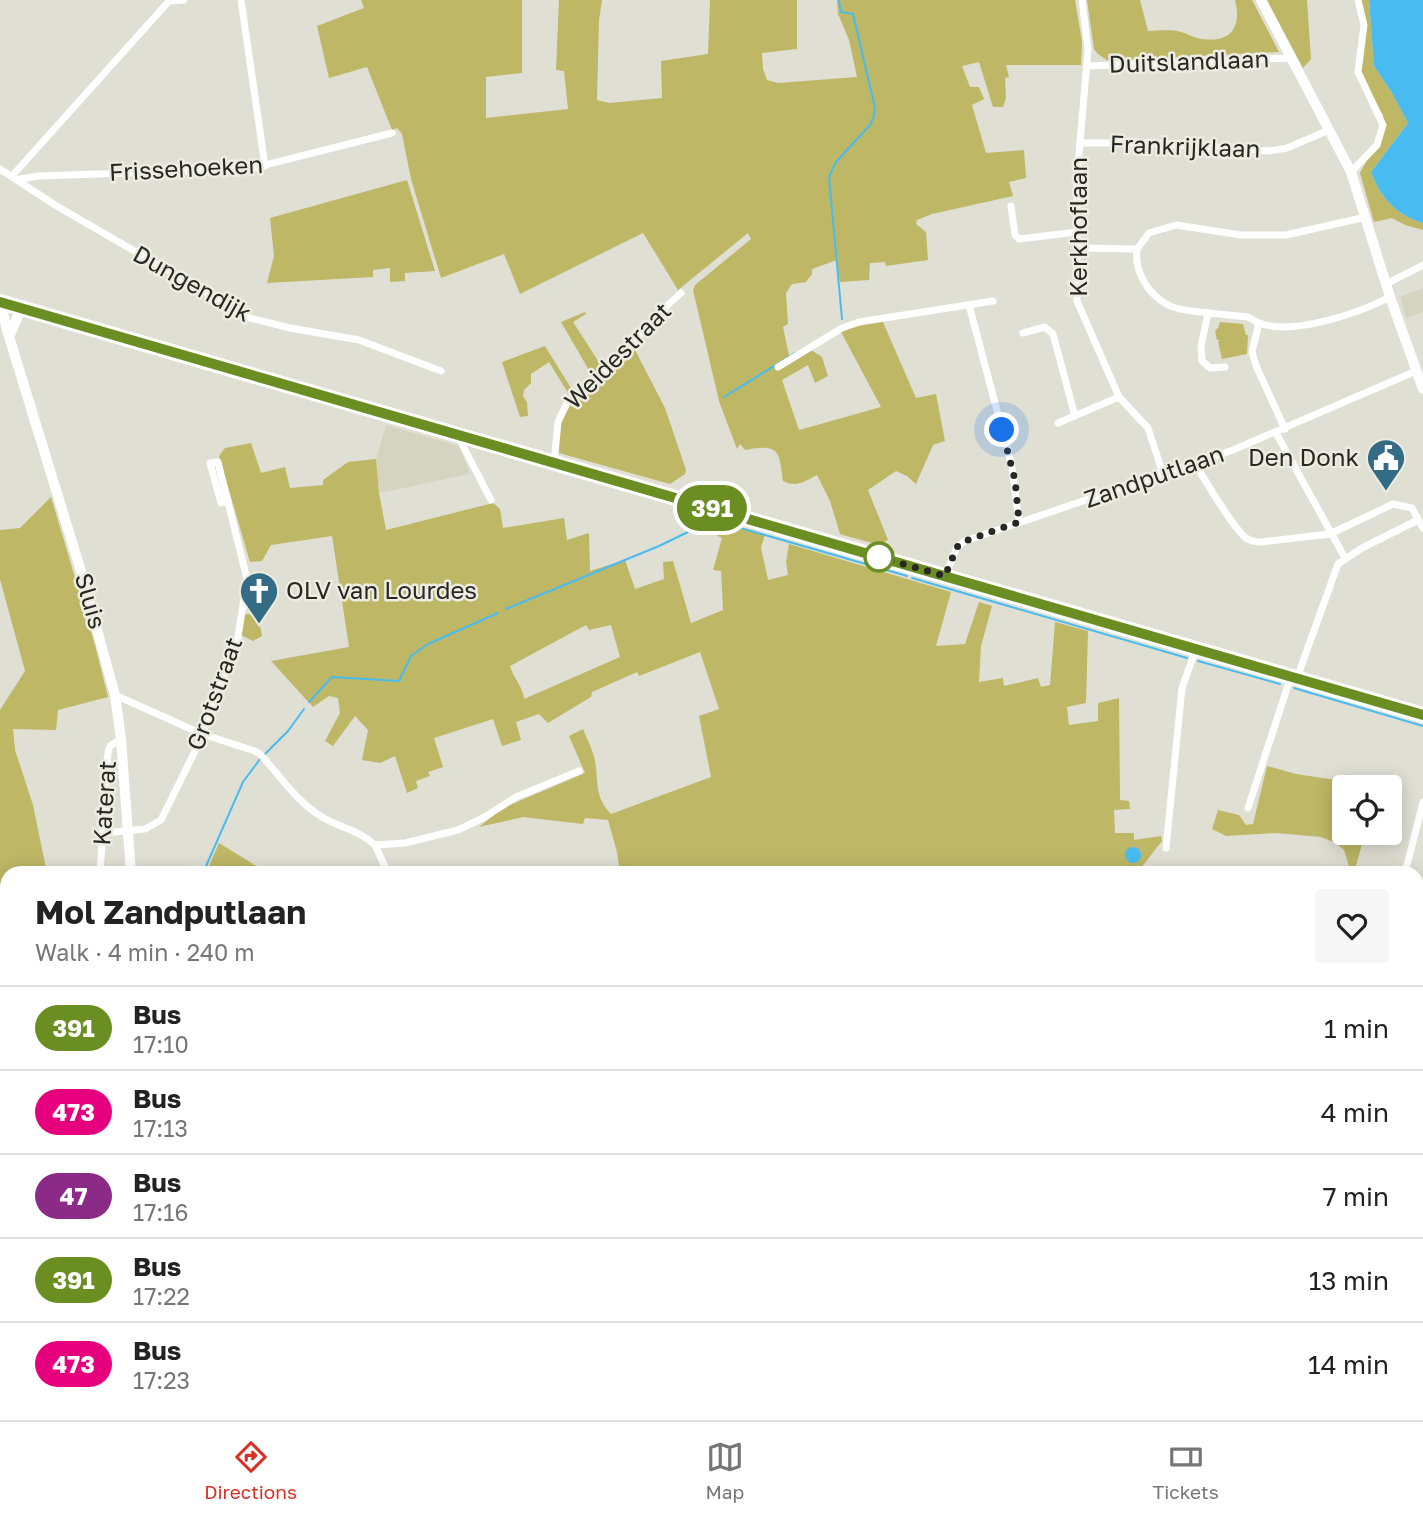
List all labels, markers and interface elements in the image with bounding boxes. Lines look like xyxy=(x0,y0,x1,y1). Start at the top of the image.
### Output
street label: Duitslandlaan xyxy=(1108,43,1270,78)
street label: Frankrijklaan xyxy=(1109,128,1261,163)
street label: Frissehoeken xyxy=(108,149,264,186)
street label: Kerkhoflaan xyxy=(1063,157,1092,297)
street label: Dungendijk xyxy=(129,238,257,327)
street label: Weidestraat xyxy=(558,296,676,414)
your location xyxy=(984,412,1019,447)
public building icon: Den Donk xyxy=(1365,437,1407,492)
street label: Zandputlaan xyxy=(1080,438,1227,513)
place label: Den Donk xyxy=(1248,442,1359,471)
line badge: 391 xyxy=(672,485,752,531)
text: 391 xyxy=(691,493,733,522)
unlabelled marker xyxy=(864,542,894,572)
street label: Sluis xyxy=(70,569,113,632)
church icon: OLV van Lourdes xyxy=(238,570,280,625)
place label: OLV van Lourdes xyxy=(286,575,477,604)
street label: Grotstraat xyxy=(180,633,247,754)
street label: Katerat xyxy=(86,759,121,846)
map controls xyxy=(1332,775,1402,845)
button: locate xyxy=(1332,775,1402,845)
button: heart xyxy=(1315,889,1389,963)
text: Mol Zandputlaan xyxy=(35,892,306,931)
text: Walk · 4 min · 240 m xyxy=(35,938,255,966)
text: Bus xyxy=(133,999,181,1030)
text: 391 xyxy=(52,1013,95,1042)
text: 1 min xyxy=(1324,1013,1389,1044)
text: 17:10 xyxy=(133,1030,189,1058)
text: Bus xyxy=(133,1083,181,1114)
text: 473 xyxy=(52,1097,95,1126)
text: 4 min xyxy=(1321,1097,1389,1128)
text: 17:13 xyxy=(133,1114,188,1142)
text: Bus xyxy=(133,1167,181,1198)
text: 47 xyxy=(59,1181,88,1210)
text: 7 min xyxy=(1323,1181,1389,1212)
text: 17:16 xyxy=(133,1198,188,1226)
text: Bus xyxy=(133,1251,181,1282)
text: 391 xyxy=(52,1265,95,1294)
text: 13 min xyxy=(1309,1265,1389,1296)
text: 17:22 xyxy=(133,1282,190,1310)
text: Bus xyxy=(133,1335,181,1366)
text: 473 xyxy=(52,1349,95,1378)
text: 14 min xyxy=(1308,1349,1389,1380)
text: 17:23 xyxy=(133,1366,190,1394)
tab: Directions xyxy=(204,1438,297,1503)
tab: Map xyxy=(705,1438,744,1503)
tab: Tickets xyxy=(1153,1438,1219,1503)

